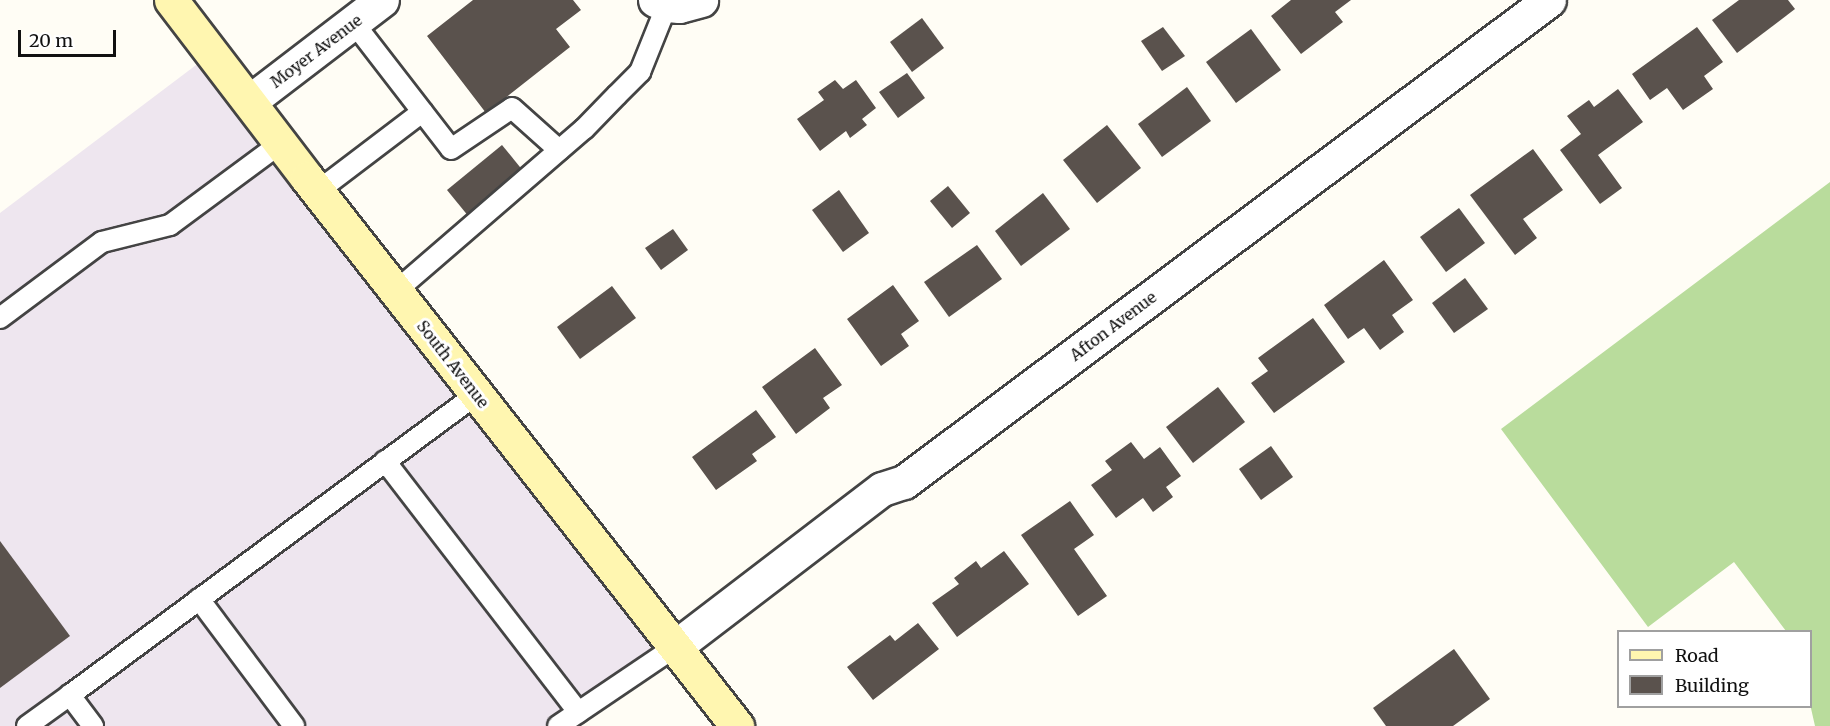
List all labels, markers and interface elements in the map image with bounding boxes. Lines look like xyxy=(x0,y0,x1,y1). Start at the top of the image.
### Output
street label: Moyer Avenue xyxy=(266,10,366,92)
scale bar xyxy=(21,18,118,56)
text: 20 m xyxy=(29,29,73,52)
street label: Afton Avenue xyxy=(1066,287,1160,365)
street label: South Avenue xyxy=(413,317,493,411)
legend xyxy=(1617,630,1812,708)
text: Road xyxy=(1675,644,1719,667)
text: Building xyxy=(1675,674,1749,697)

